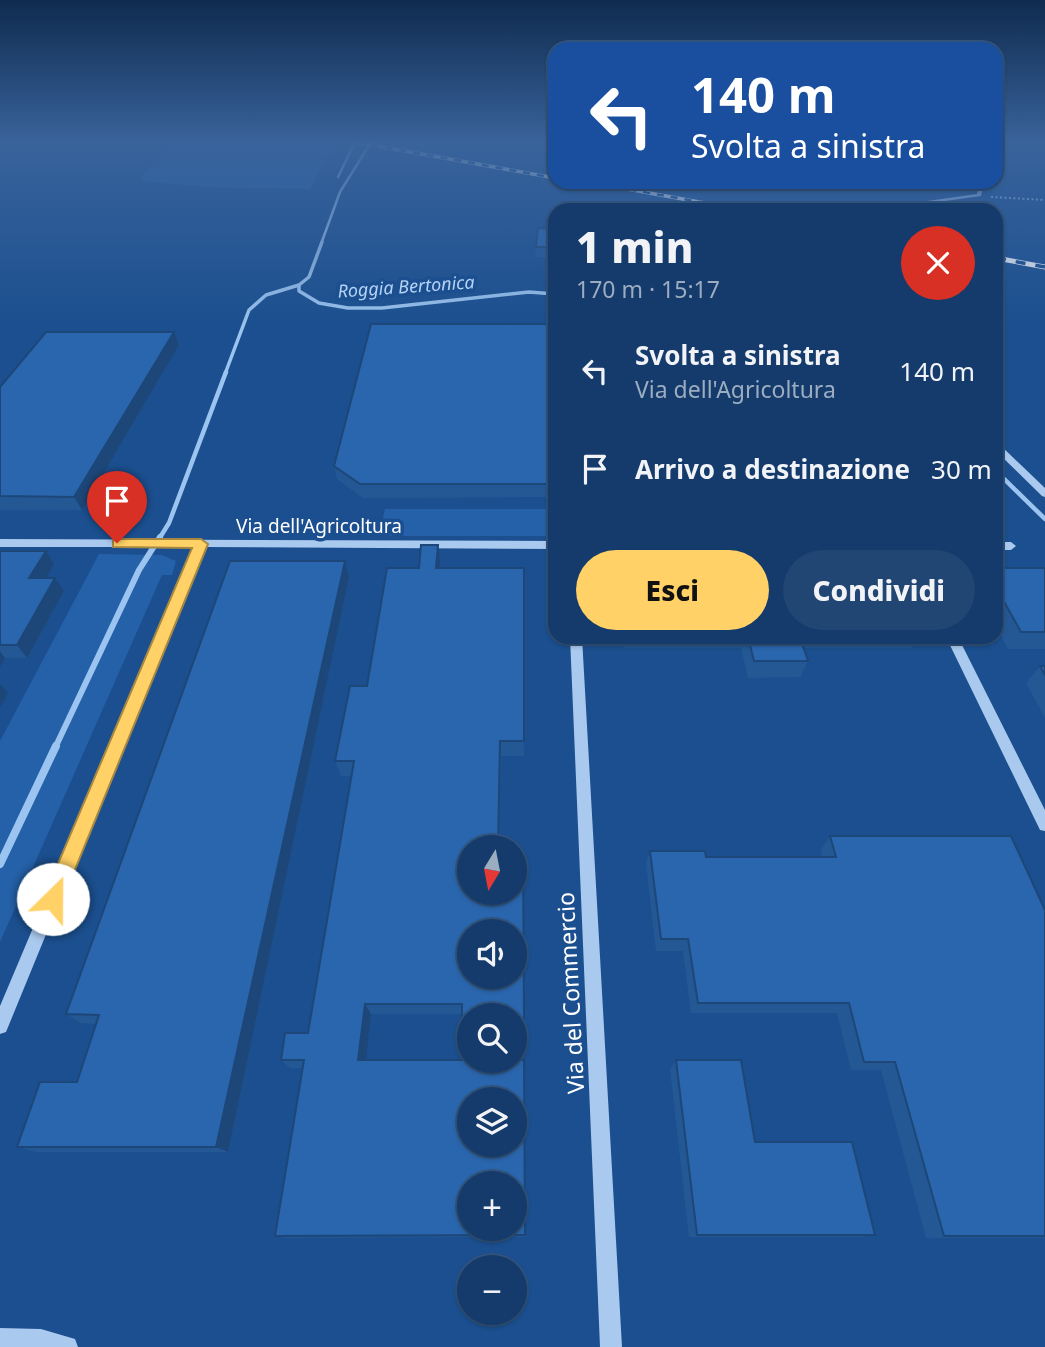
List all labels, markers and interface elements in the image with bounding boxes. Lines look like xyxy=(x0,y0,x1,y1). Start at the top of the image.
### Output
text: 140 m xyxy=(691,61,836,127)
icon: left xyxy=(576,70,667,161)
text: Svolta a sinistra xyxy=(691,124,926,167)
text: 1 min xyxy=(576,218,693,275)
button: close xyxy=(901,226,975,300)
water label: Roggia Bertonica xyxy=(337,269,475,303)
text: 170 m · 15:17 xyxy=(576,273,720,305)
text: Svolta a sinistra xyxy=(635,337,841,373)
icon: left xyxy=(576,352,614,390)
text: 140 m xyxy=(899,353,975,389)
text: Via dell'Agricoltura xyxy=(635,373,836,405)
icon: arrive xyxy=(576,450,614,488)
text: Arrivo a destinazione xyxy=(635,451,910,487)
text: 30 m xyxy=(931,451,992,487)
pin xyxy=(87,471,147,543)
icon: arrive xyxy=(98,482,136,520)
street label: Via dell'Agricoltura xyxy=(236,513,402,539)
button: Esci xyxy=(576,550,769,630)
button: Condividi xyxy=(783,550,975,630)
north arrow xyxy=(457,835,527,905)
map controls xyxy=(457,835,527,1325)
position arrow xyxy=(16,862,90,936)
street label: Via del Commercio xyxy=(549,891,591,1095)
button: sound xyxy=(457,919,527,989)
button: search xyxy=(457,1003,527,1073)
button: layers xyxy=(457,1087,527,1157)
button: + xyxy=(457,1171,527,1241)
button: − xyxy=(457,1255,527,1325)

